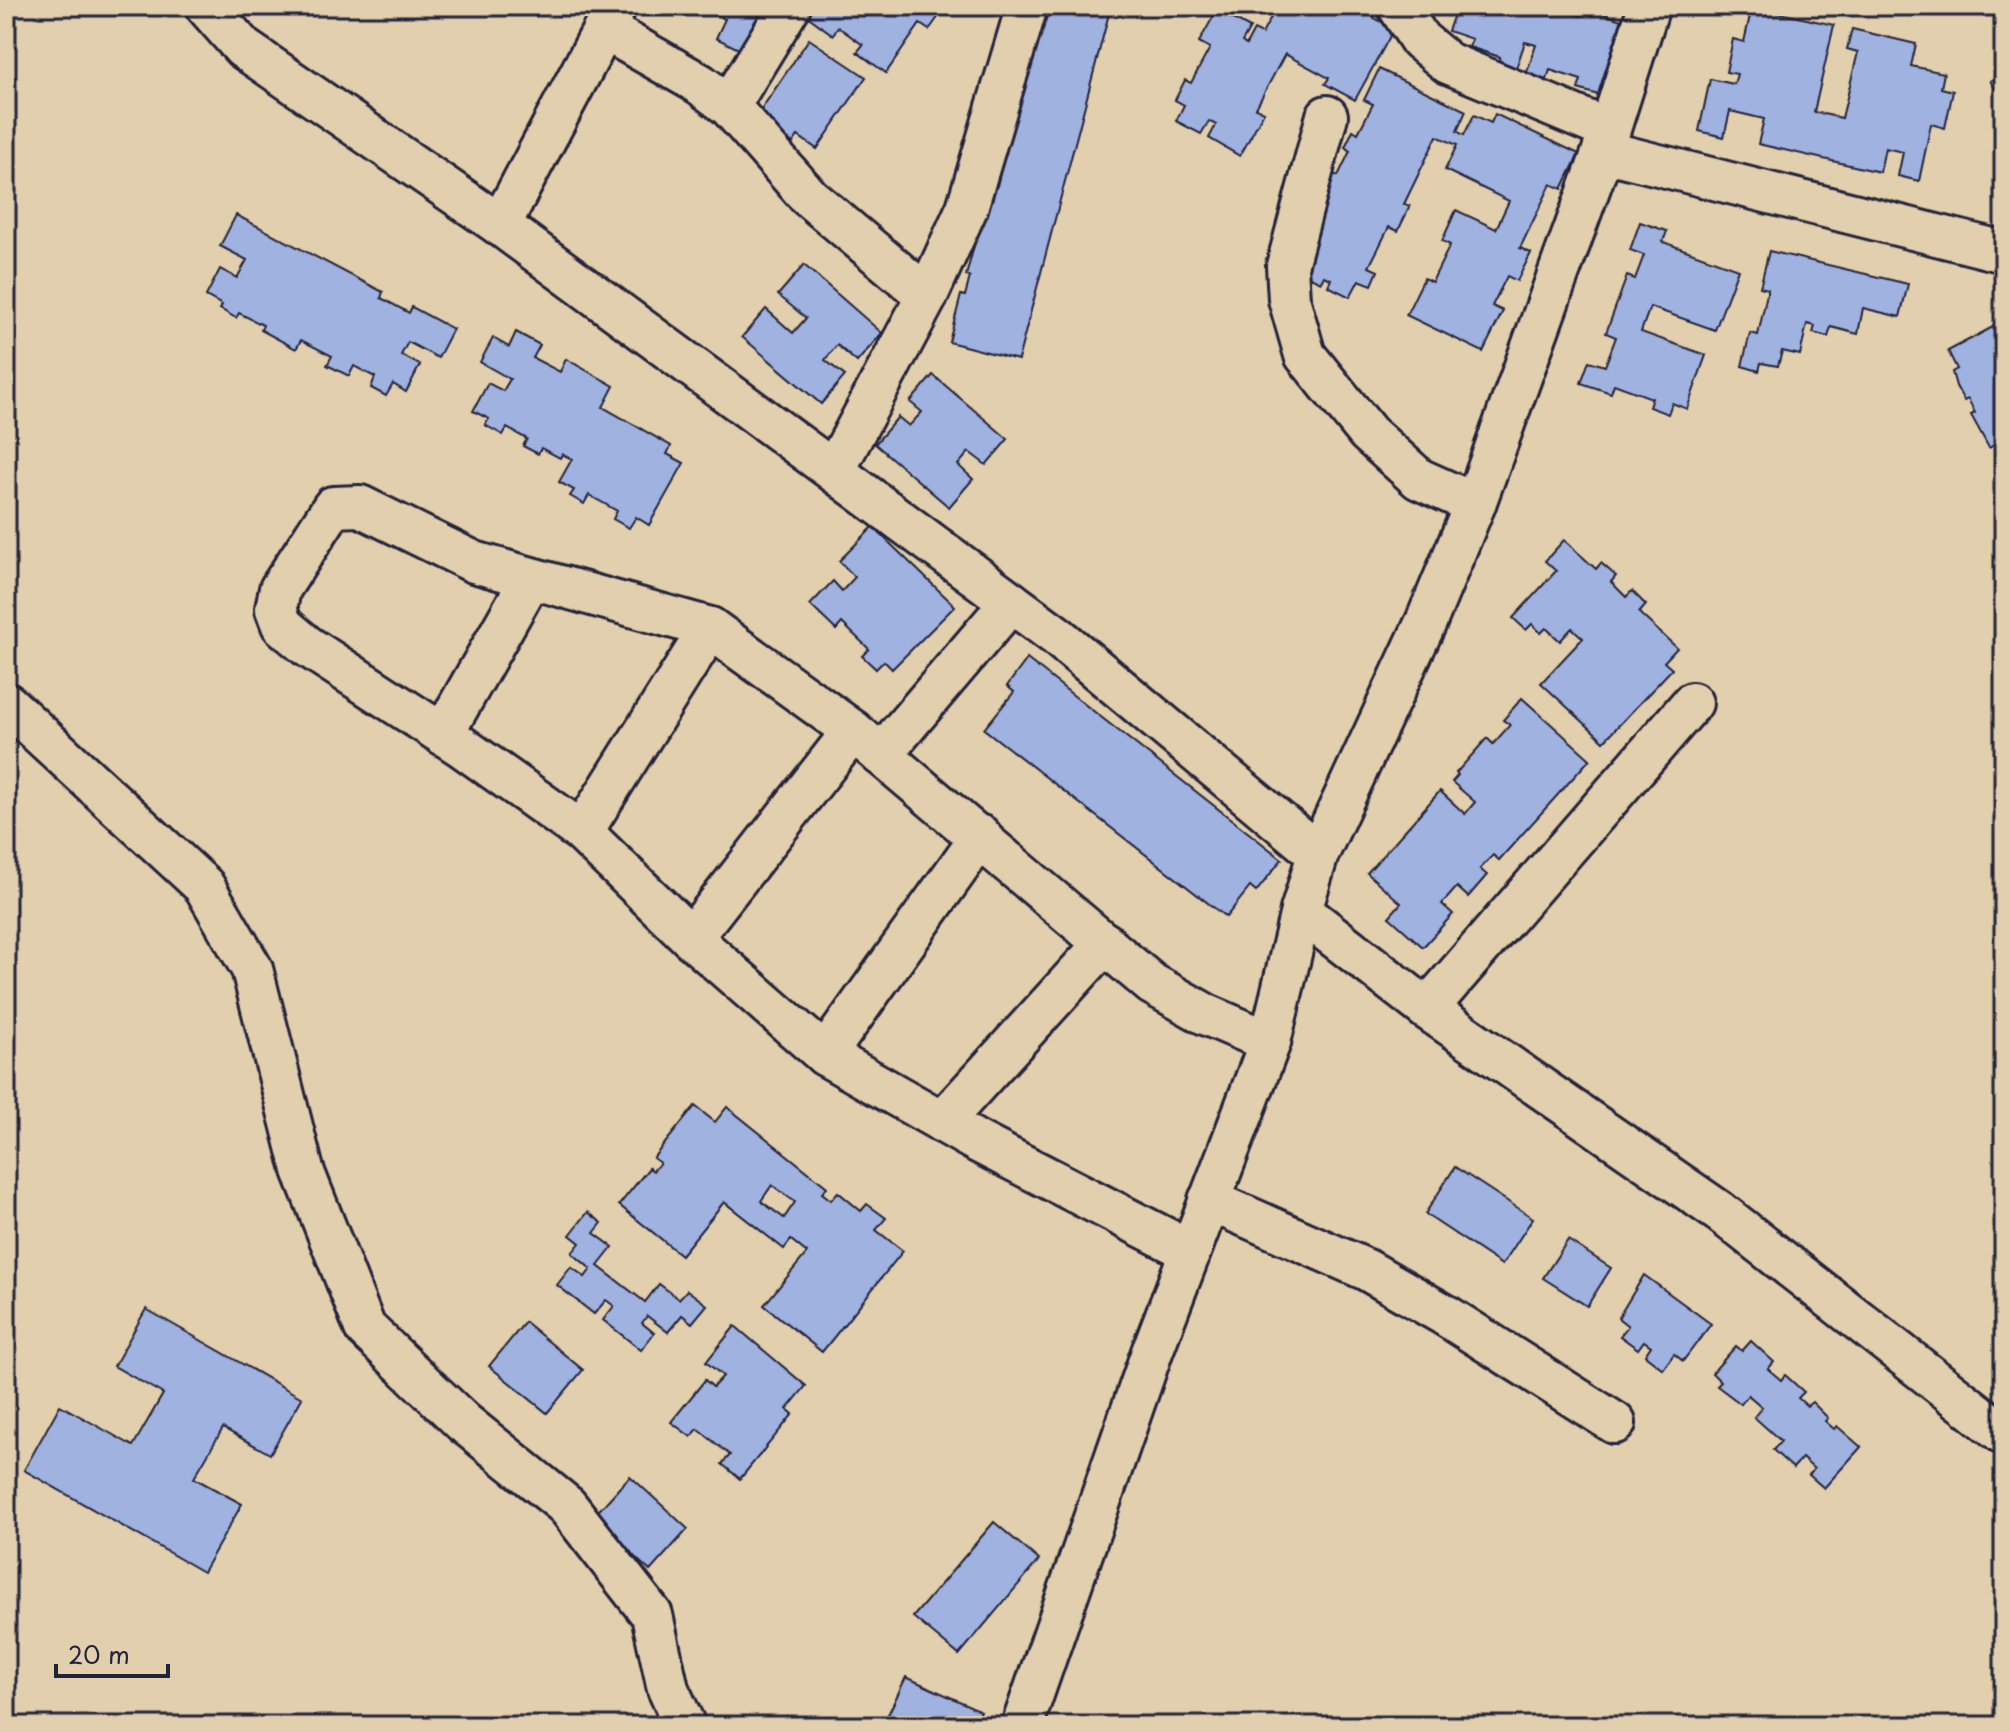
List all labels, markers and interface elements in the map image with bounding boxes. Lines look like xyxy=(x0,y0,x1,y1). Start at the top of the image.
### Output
scale bar xyxy=(56,1628,168,1678)
text: 20 m xyxy=(68,1636,130,1672)

